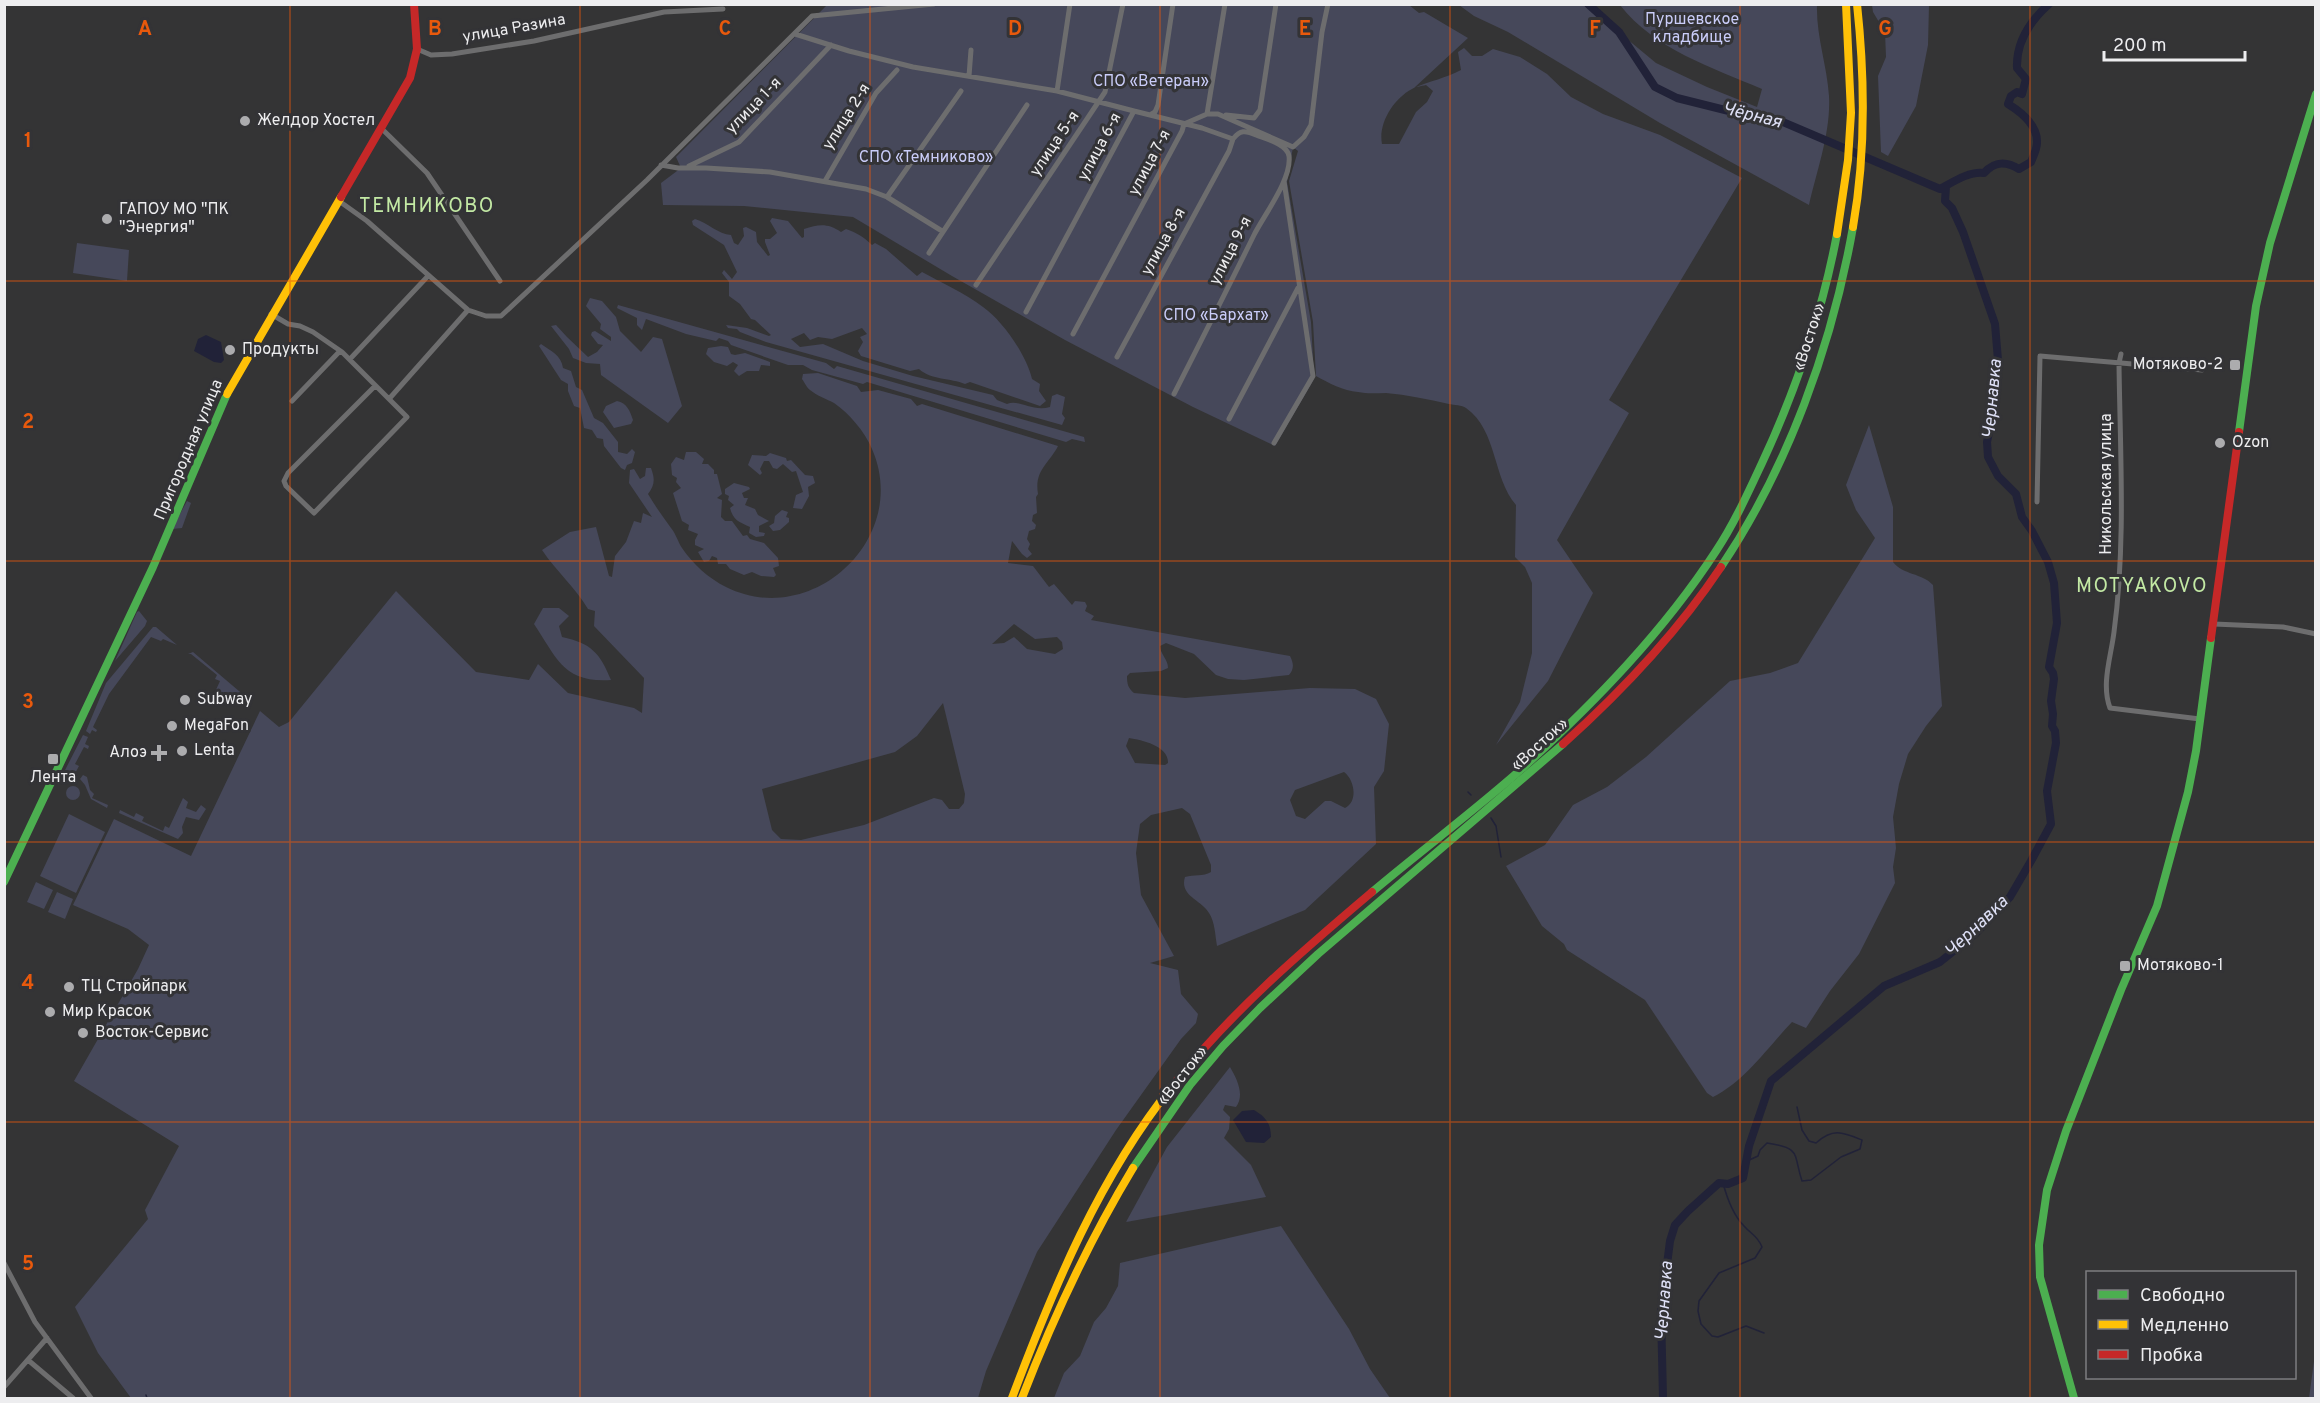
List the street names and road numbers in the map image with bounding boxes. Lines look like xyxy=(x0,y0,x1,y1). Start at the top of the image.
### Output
street label: улица Разина xyxy=(461,10,567,48)
street label: улица 1-я xyxy=(722,73,786,139)
street label: улица 2-я xyxy=(819,80,875,154)
street label: улица 5-я xyxy=(1026,107,1084,181)
street label: улица 6-я xyxy=(1074,109,1126,185)
street label: улица 7-я xyxy=(1124,127,1176,199)
street label: улица 8-я xyxy=(1137,205,1191,279)
street label: улица 9-я xyxy=(1205,213,1257,289)
street label: «Восток» xyxy=(1790,301,1830,373)
street label: Пригородная улица xyxy=(150,377,228,523)
street label: Никольская улица xyxy=(2097,413,2117,555)
street label: «Восток» xyxy=(1507,714,1573,776)
street label: «Восток» xyxy=(1154,1042,1212,1110)

